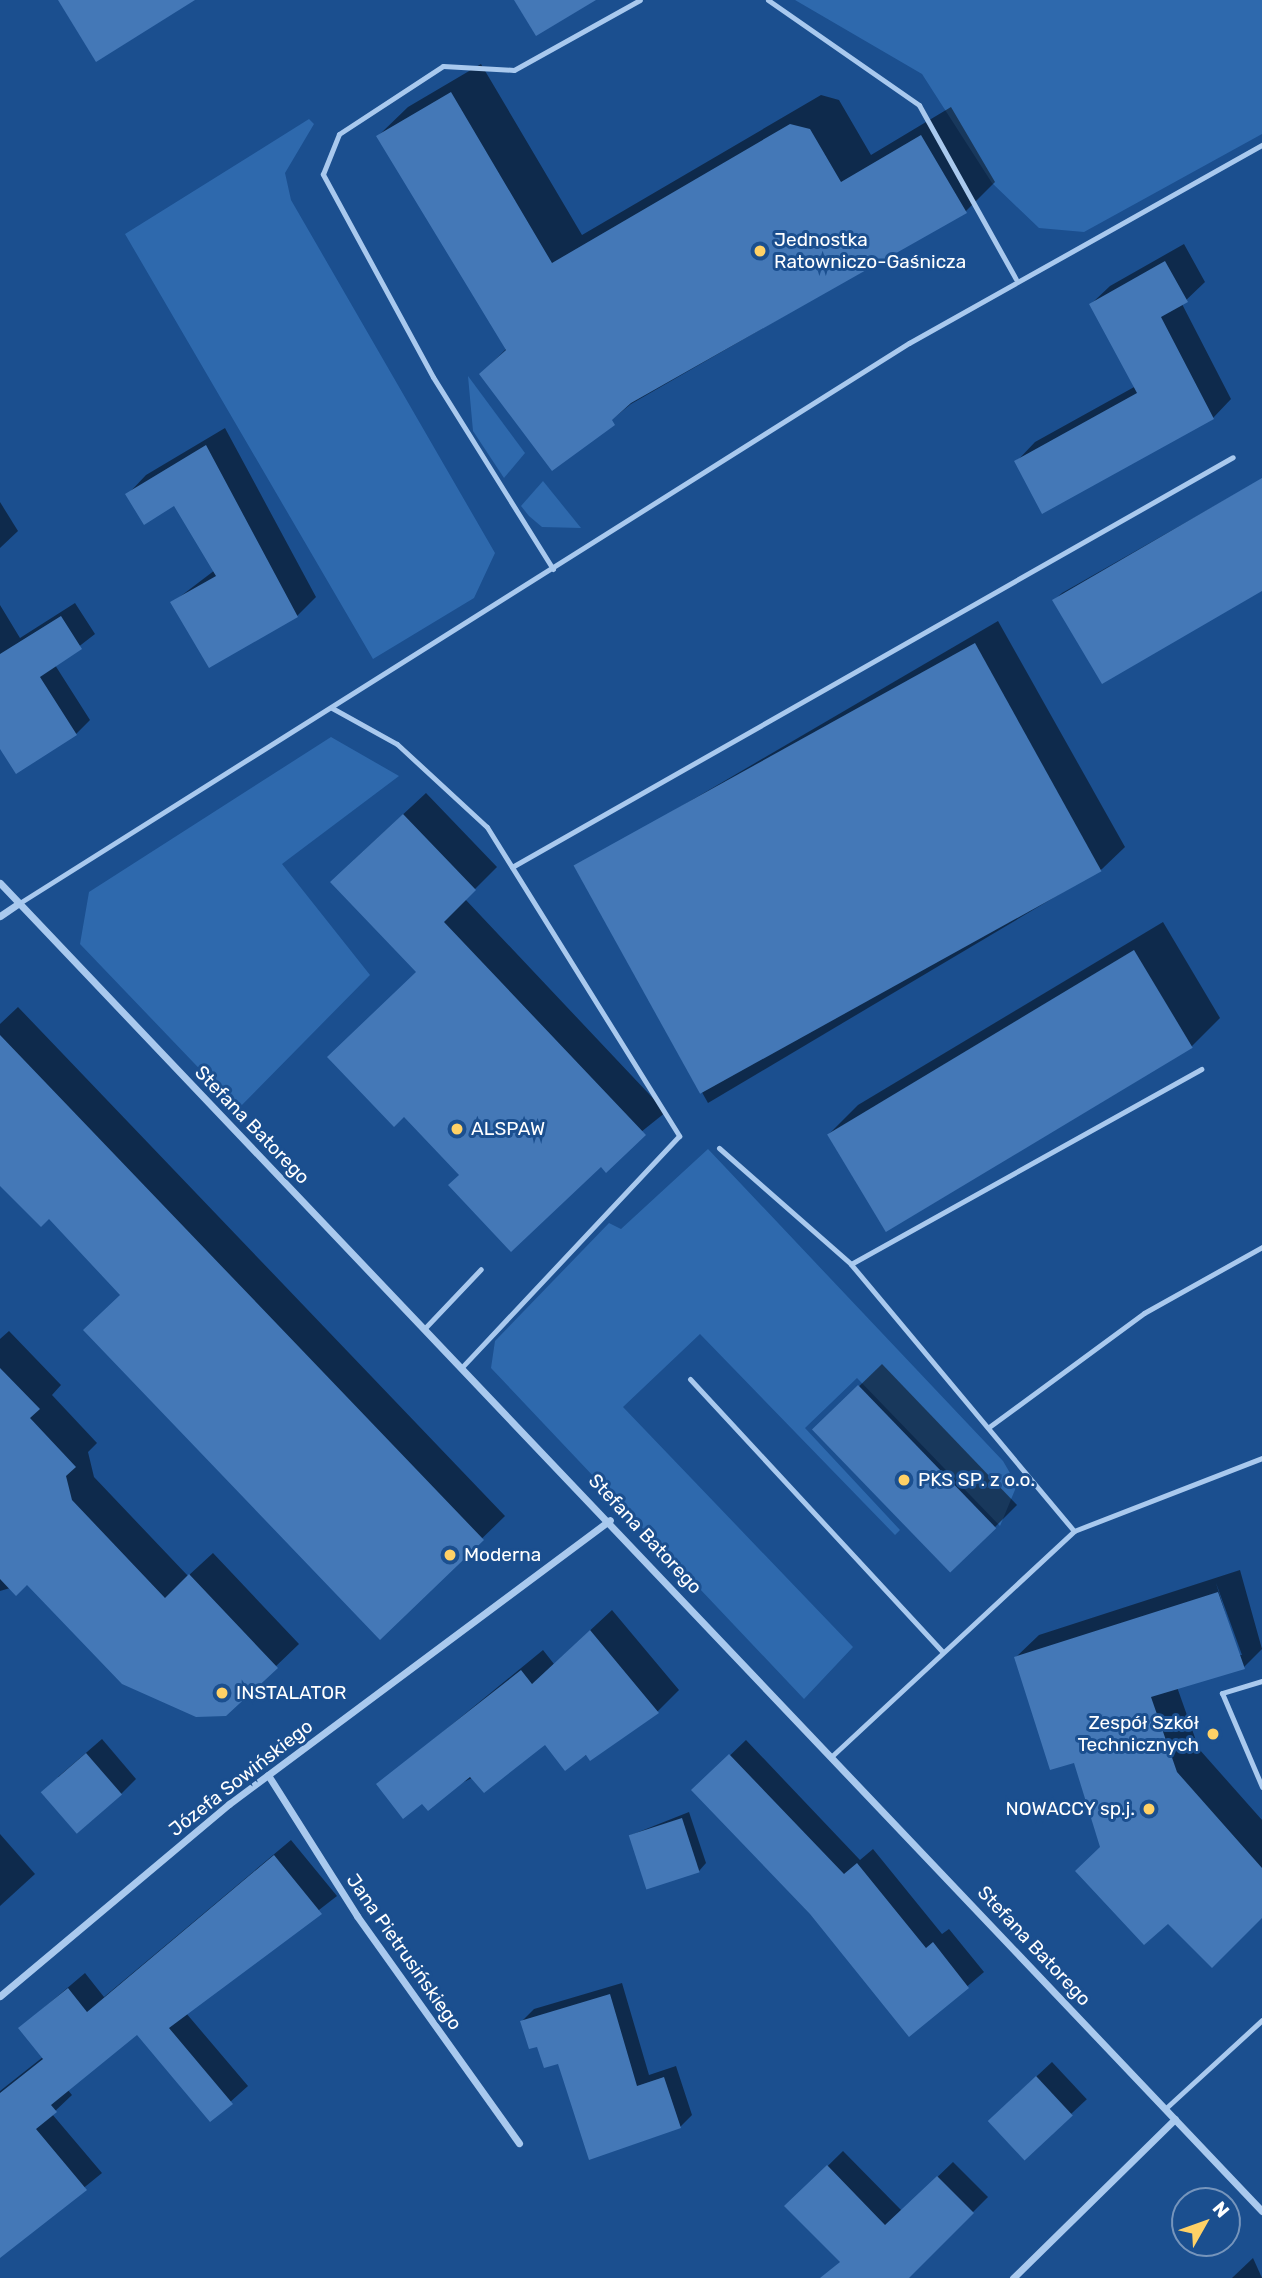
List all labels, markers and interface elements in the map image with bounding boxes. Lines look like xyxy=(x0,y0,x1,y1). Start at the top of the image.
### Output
place label: Jednostka Ratowniczo-Gaśnicza xyxy=(774,229,966,273)
marker: Jednostka Ratowniczo-Gaśnicza xyxy=(752,243,768,259)
street label: Stefana Batorego xyxy=(190,1061,314,1189)
place label: ALSPAW xyxy=(471,1118,545,1140)
marker: ALSPAW xyxy=(449,1121,465,1137)
street label: Stefana Batorego xyxy=(584,1469,706,1599)
place label: PKS SP. z o.o. xyxy=(918,1469,1035,1491)
marker: PKS SP. z o.o. xyxy=(896,1472,912,1488)
place label: Moderna xyxy=(464,1544,541,1566)
marker: Moderna xyxy=(442,1547,458,1563)
place label: INSTALATOR xyxy=(236,1682,346,1704)
marker: INSTALATOR xyxy=(214,1685,230,1701)
place label: Zespół Szkół Technicznych xyxy=(1077,1712,1199,1756)
street label: Józefa Sowińskiego xyxy=(165,1715,317,1841)
marker: Zespół Szkół Technicznych xyxy=(1205,1726,1221,1742)
place label: NOWACCY sp.j. xyxy=(1005,1798,1135,1820)
marker: NOWACCY sp.j. xyxy=(1141,1801,1157,1817)
street label: Jana Pietrusińskiego xyxy=(342,1870,466,2034)
street label: Stefana Batorego xyxy=(973,1881,1095,2011)
north arrow xyxy=(1171,2187,1241,2257)
text: N xyxy=(1208,2197,1234,2222)

